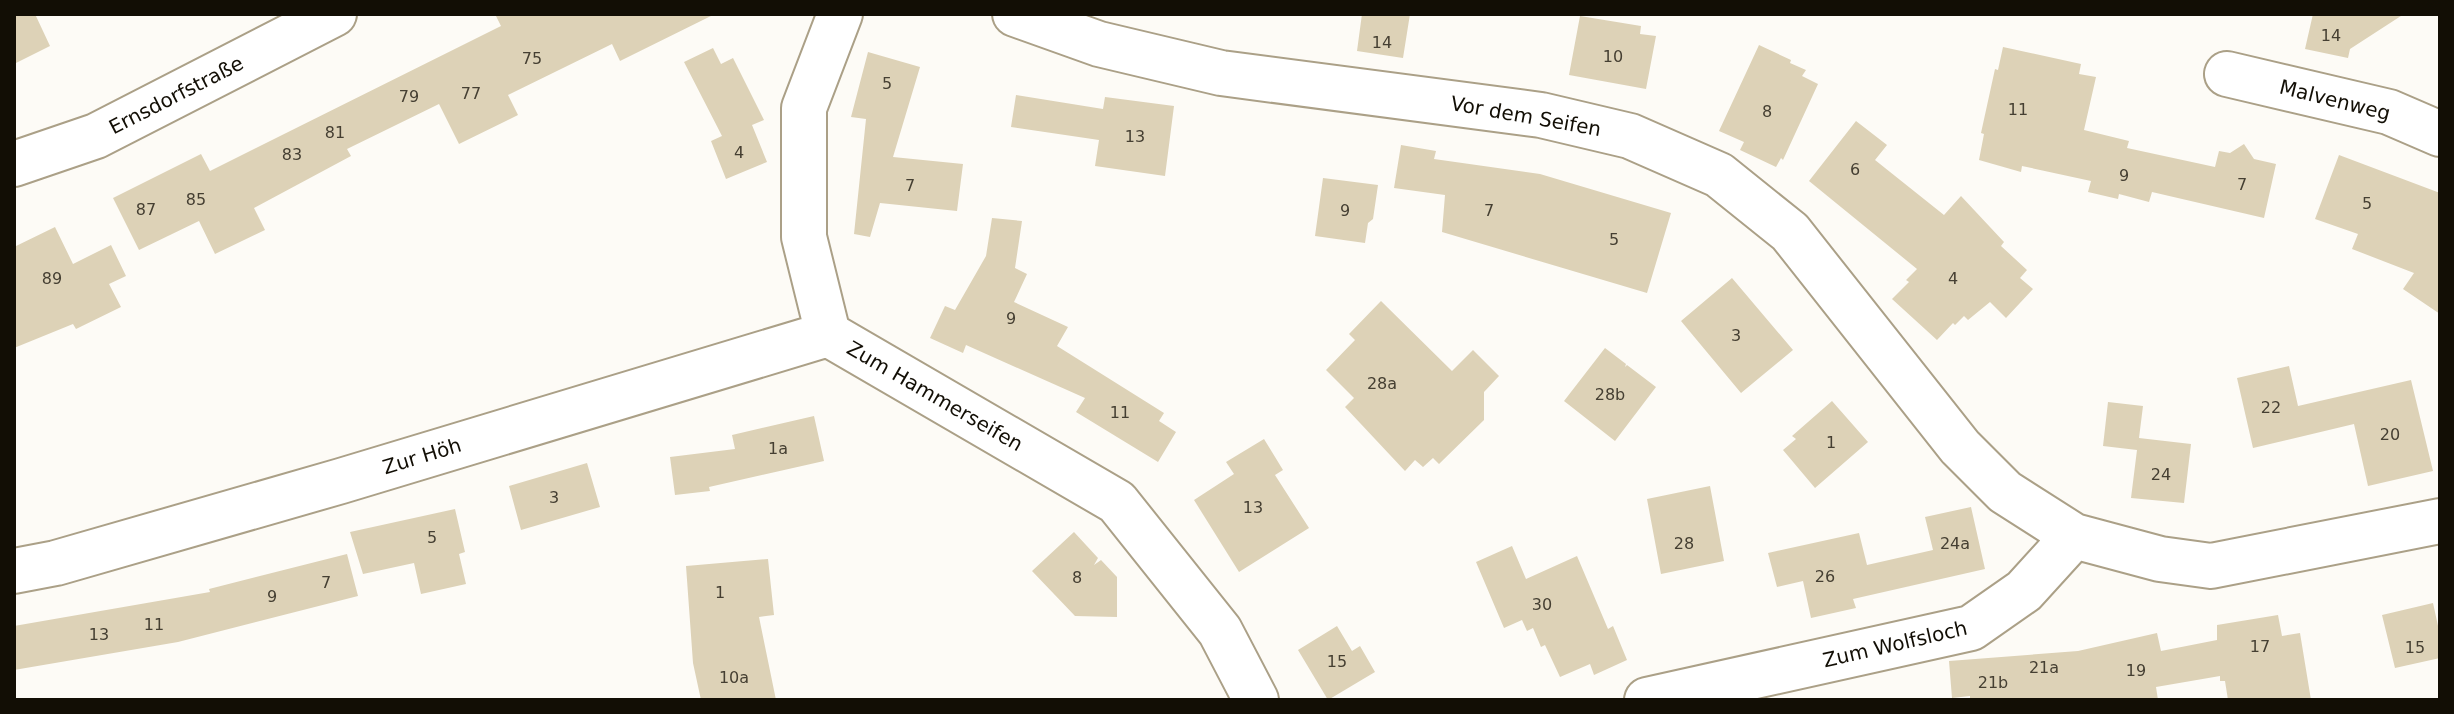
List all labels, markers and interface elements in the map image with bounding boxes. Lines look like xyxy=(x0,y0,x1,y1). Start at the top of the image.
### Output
house number: 14 xyxy=(2321,26,2341,45)
house number: 14 xyxy=(1372,33,1392,52)
house number: 10 xyxy=(1603,47,1623,66)
house number: 75 xyxy=(522,49,542,68)
street label: Ernsdorfstraße xyxy=(105,51,247,139)
house number: 5 xyxy=(882,74,892,93)
street label: Malvenweg xyxy=(2277,75,2393,125)
house number: 77 xyxy=(461,84,481,103)
house number: 79 xyxy=(399,87,419,106)
street label: Vor dem Seifen xyxy=(1449,91,1603,141)
house number: 11 xyxy=(2008,100,2028,119)
house number: 8 xyxy=(1762,102,1772,121)
house number: 81 xyxy=(325,123,345,142)
house number: 13 xyxy=(1125,127,1145,146)
house number: 4 xyxy=(734,143,744,162)
house number: 83 xyxy=(282,145,302,164)
house number: 6 xyxy=(1850,160,1860,179)
house number: 9 xyxy=(2119,166,2129,185)
house number: 7 xyxy=(2237,175,2247,194)
house number: 7 xyxy=(905,176,915,195)
house number: 85 xyxy=(186,190,206,209)
house number: 5 xyxy=(2362,194,2372,213)
house number: 87 xyxy=(136,200,156,219)
house number: 9 xyxy=(1340,201,1350,220)
house number: 7 xyxy=(1484,201,1494,220)
house number: 5 xyxy=(1609,230,1619,249)
house number: 89 xyxy=(42,269,62,288)
house number: 4 xyxy=(1948,269,1958,288)
house number: 9 xyxy=(1006,309,1016,328)
house number: 3 xyxy=(1731,326,1741,345)
street label: Zum Hammerseifen xyxy=(843,336,1027,456)
house number: 28a xyxy=(1367,374,1397,393)
house number: 28b xyxy=(1595,385,1625,404)
house number: 22 xyxy=(2261,398,2281,417)
house number: 11 xyxy=(1110,403,1130,422)
house number: 20 xyxy=(2380,425,2400,444)
street label: Zur Höh xyxy=(380,433,464,479)
house number: 1 xyxy=(1826,433,1836,452)
house number: 1a xyxy=(768,439,788,458)
house number: 24 xyxy=(2151,465,2171,484)
house number: 3 xyxy=(549,488,559,507)
house number: 13 xyxy=(1243,498,1263,517)
house number: 5 xyxy=(427,528,437,547)
house number: 28 xyxy=(1674,534,1694,553)
house number: 24a xyxy=(1940,534,1970,553)
house number: 26 xyxy=(1815,567,1835,586)
house number: 8 xyxy=(1072,568,1082,587)
house number: 7 xyxy=(321,573,331,592)
house number: 1 xyxy=(715,583,725,602)
house number: 9 xyxy=(267,587,277,606)
house number: 30 xyxy=(1532,595,1552,614)
house number: 11 xyxy=(144,615,164,634)
street label: Zum Wolfsloch xyxy=(1820,616,1970,672)
house number: 13 xyxy=(89,625,109,644)
house number: 17 xyxy=(2250,637,2270,656)
house number: 15 xyxy=(2405,638,2425,657)
house number: 15 xyxy=(1327,652,1347,671)
house number: 21a xyxy=(2029,658,2059,677)
house number: 19 xyxy=(2126,661,2146,680)
house number: 10a xyxy=(719,668,749,687)
house number: 21b xyxy=(1978,673,2008,692)

